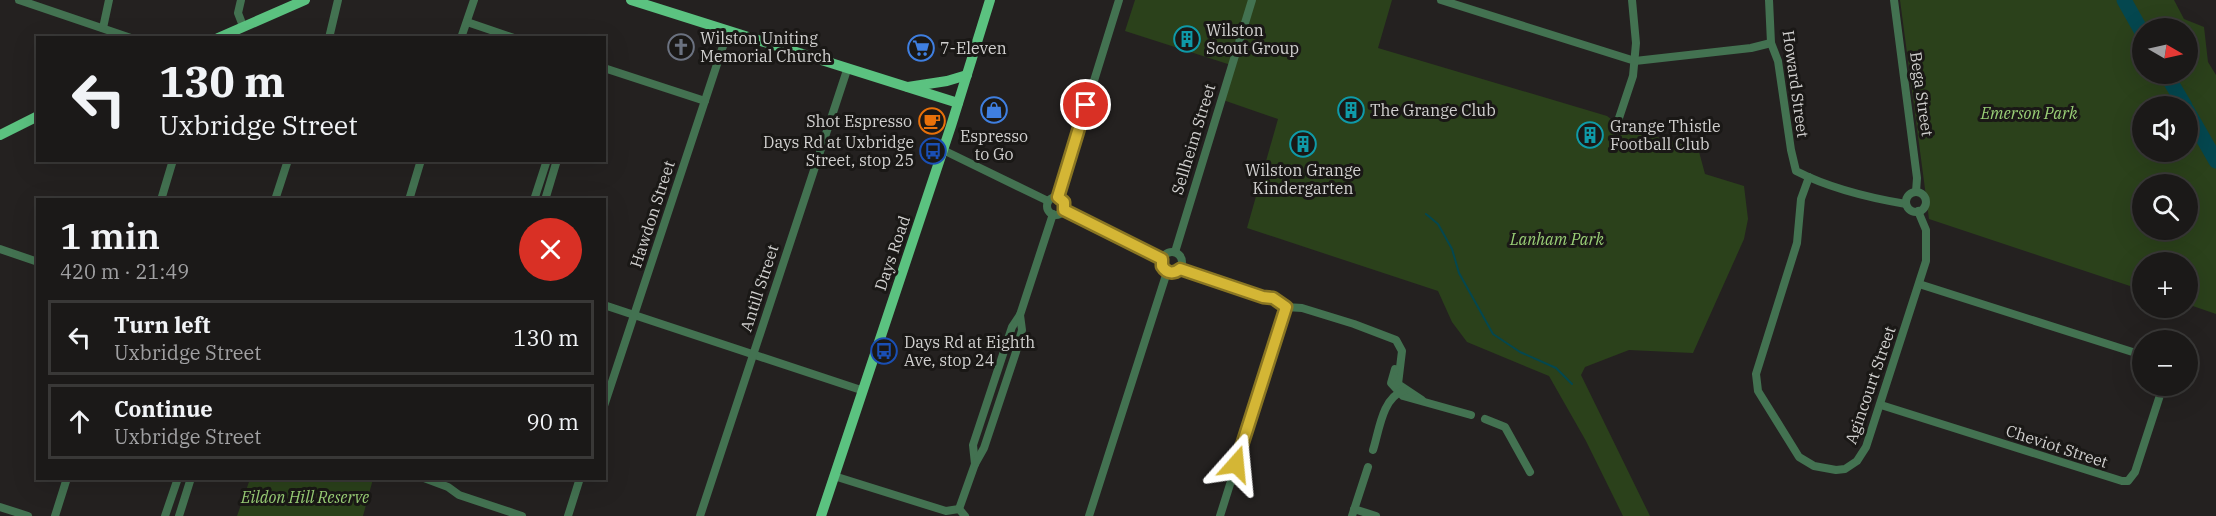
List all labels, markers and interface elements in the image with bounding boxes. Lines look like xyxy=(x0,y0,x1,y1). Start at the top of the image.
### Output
north arrow xyxy=(2132,18,2198,84)
map controls xyxy=(2132,18,2198,396)
place label: Wilston Scout Group xyxy=(1206,20,1299,58)
building icon: Wilston Scout Group xyxy=(1172,24,1202,54)
place label: Wilston Uniting Memorial Church xyxy=(700,28,832,66)
street label: Howard Street xyxy=(1779,29,1813,139)
church icon: Wilston Uniting Memorial Church xyxy=(666,32,696,62)
supermarket icon: 7-Eleven xyxy=(906,33,936,63)
place label: 7-Eleven xyxy=(940,38,1007,58)
street label: Bega Street xyxy=(1906,50,1938,138)
text: 130 m xyxy=(159,54,285,109)
icon: left xyxy=(60,60,138,138)
pin xyxy=(1060,79,1111,130)
street label: Sellheim Street xyxy=(1167,81,1219,197)
icon: arrive xyxy=(1069,88,1102,121)
shop icon: Espresso to Go xyxy=(979,95,1009,125)
building icon: The Grange Club xyxy=(1336,95,1366,125)
button: sound xyxy=(2132,96,2198,162)
place label: The Grange Club xyxy=(1370,100,1496,120)
park label: Emerson Park xyxy=(1980,103,2078,123)
cafe icon: Shot Espresso xyxy=(917,106,947,136)
text: Uxbridge Street xyxy=(159,107,358,142)
place label: Shot Espresso xyxy=(806,111,912,131)
place label: Grange Thistle Football Club xyxy=(1610,116,1721,154)
building icon: Grange Thistle Football Club xyxy=(1575,120,1605,150)
place label: Espresso to Go xyxy=(960,126,1028,164)
building icon: Wilston Grange Kindergarten xyxy=(1288,129,1318,159)
place label: Days Rd at Uxbridge Street, stop 25 xyxy=(763,132,914,170)
bus stop icon: Days Rd at Uxbridge Street, stop 25 xyxy=(918,136,948,166)
street label: Hawdon Street xyxy=(625,158,679,270)
place label: Wilston Grange Kindergarten xyxy=(1245,160,1361,198)
button: search xyxy=(2132,174,2198,240)
text: 1 min xyxy=(60,212,160,259)
street label: Days Road xyxy=(870,213,914,293)
button: close xyxy=(519,218,582,281)
park label: Lanham Park xyxy=(1509,229,1605,249)
street label: Antill Street xyxy=(736,242,783,334)
button: + xyxy=(2132,252,2198,318)
text: 420 m · 21:49 xyxy=(60,258,189,285)
text: Turn left xyxy=(114,310,210,339)
icon: left xyxy=(63,321,96,354)
text: 130 m xyxy=(513,323,579,352)
street label: Agincourt Street xyxy=(1840,323,1900,447)
button: − xyxy=(2132,330,2198,396)
place label: Days Rd at Eighth Ave, stop 24 xyxy=(904,332,1035,370)
bus stop icon: Days Rd at Eighth Ave, stop 24 xyxy=(869,336,899,366)
text: Uxbridge Street xyxy=(114,339,261,366)
text: Continue xyxy=(114,394,213,423)
icon: ahead xyxy=(63,405,96,438)
text: 90 m xyxy=(527,407,579,436)
street label: Cheviot Street xyxy=(2004,420,2111,472)
text: Uxbridge Street xyxy=(114,423,261,450)
position arrow xyxy=(1204,432,1268,496)
park label: Eildon Hill Reserve xyxy=(240,487,369,507)

